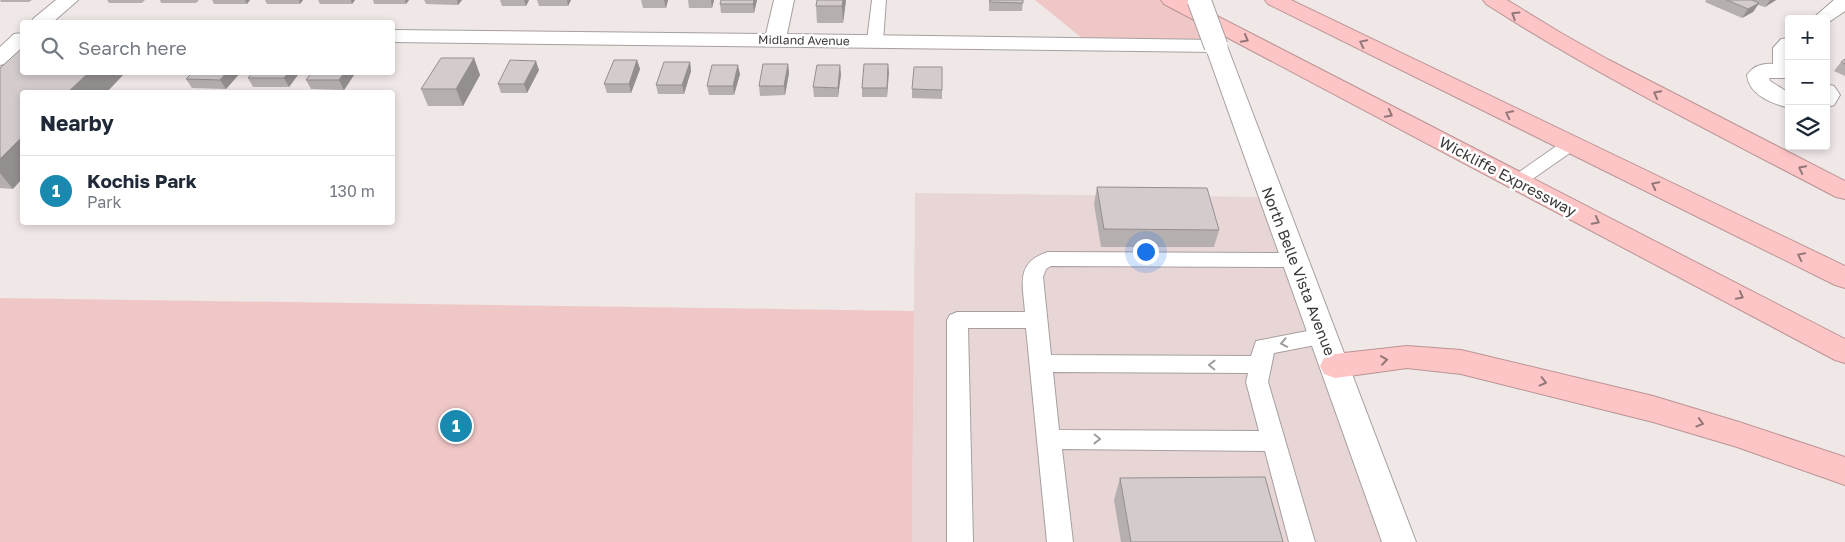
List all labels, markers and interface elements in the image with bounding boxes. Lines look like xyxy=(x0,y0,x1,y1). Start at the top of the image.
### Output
one-way arrow xyxy=(1512,12,1521,22)
map controls xyxy=(1785,15,1830,150)
button: + xyxy=(1785,15,1830,60)
search box xyxy=(20,20,395,75)
street label: Midland Avenue xyxy=(758,32,850,48)
one-way arrow xyxy=(1240,33,1249,43)
icon: search xyxy=(38,34,66,62)
text: Search here xyxy=(78,36,187,59)
one-way arrow xyxy=(1359,39,1368,49)
button: − xyxy=(1785,60,1830,105)
one-way arrow xyxy=(1653,90,1662,100)
button: layers xyxy=(1785,105,1830,150)
one-way arrow xyxy=(1384,108,1393,118)
text: Nearby xyxy=(40,110,114,136)
one-way arrow xyxy=(1505,110,1514,120)
street label: Wickliffe Expressway xyxy=(1436,132,1580,220)
one-way arrow xyxy=(1798,165,1807,175)
text: Kochis Park xyxy=(87,169,197,192)
text: 1 xyxy=(52,181,60,201)
text: 130 m xyxy=(330,181,375,201)
one-way arrow xyxy=(1651,181,1660,191)
street label: North Belle Vista Avenue xyxy=(1258,184,1340,358)
text: Park xyxy=(87,192,122,212)
one-way arrow xyxy=(1590,215,1599,225)
your location xyxy=(1133,239,1159,265)
one-way arrow xyxy=(1797,252,1806,263)
one-way arrow xyxy=(1734,290,1743,300)
one-way arrow xyxy=(1280,337,1289,348)
one-way arrow xyxy=(1380,355,1388,366)
one-way arrow xyxy=(1207,359,1215,370)
one-way arrow xyxy=(1539,376,1548,387)
pin: 1 xyxy=(440,407,472,445)
one-way arrow xyxy=(1696,418,1704,428)
one-way arrow xyxy=(1094,434,1102,444)

